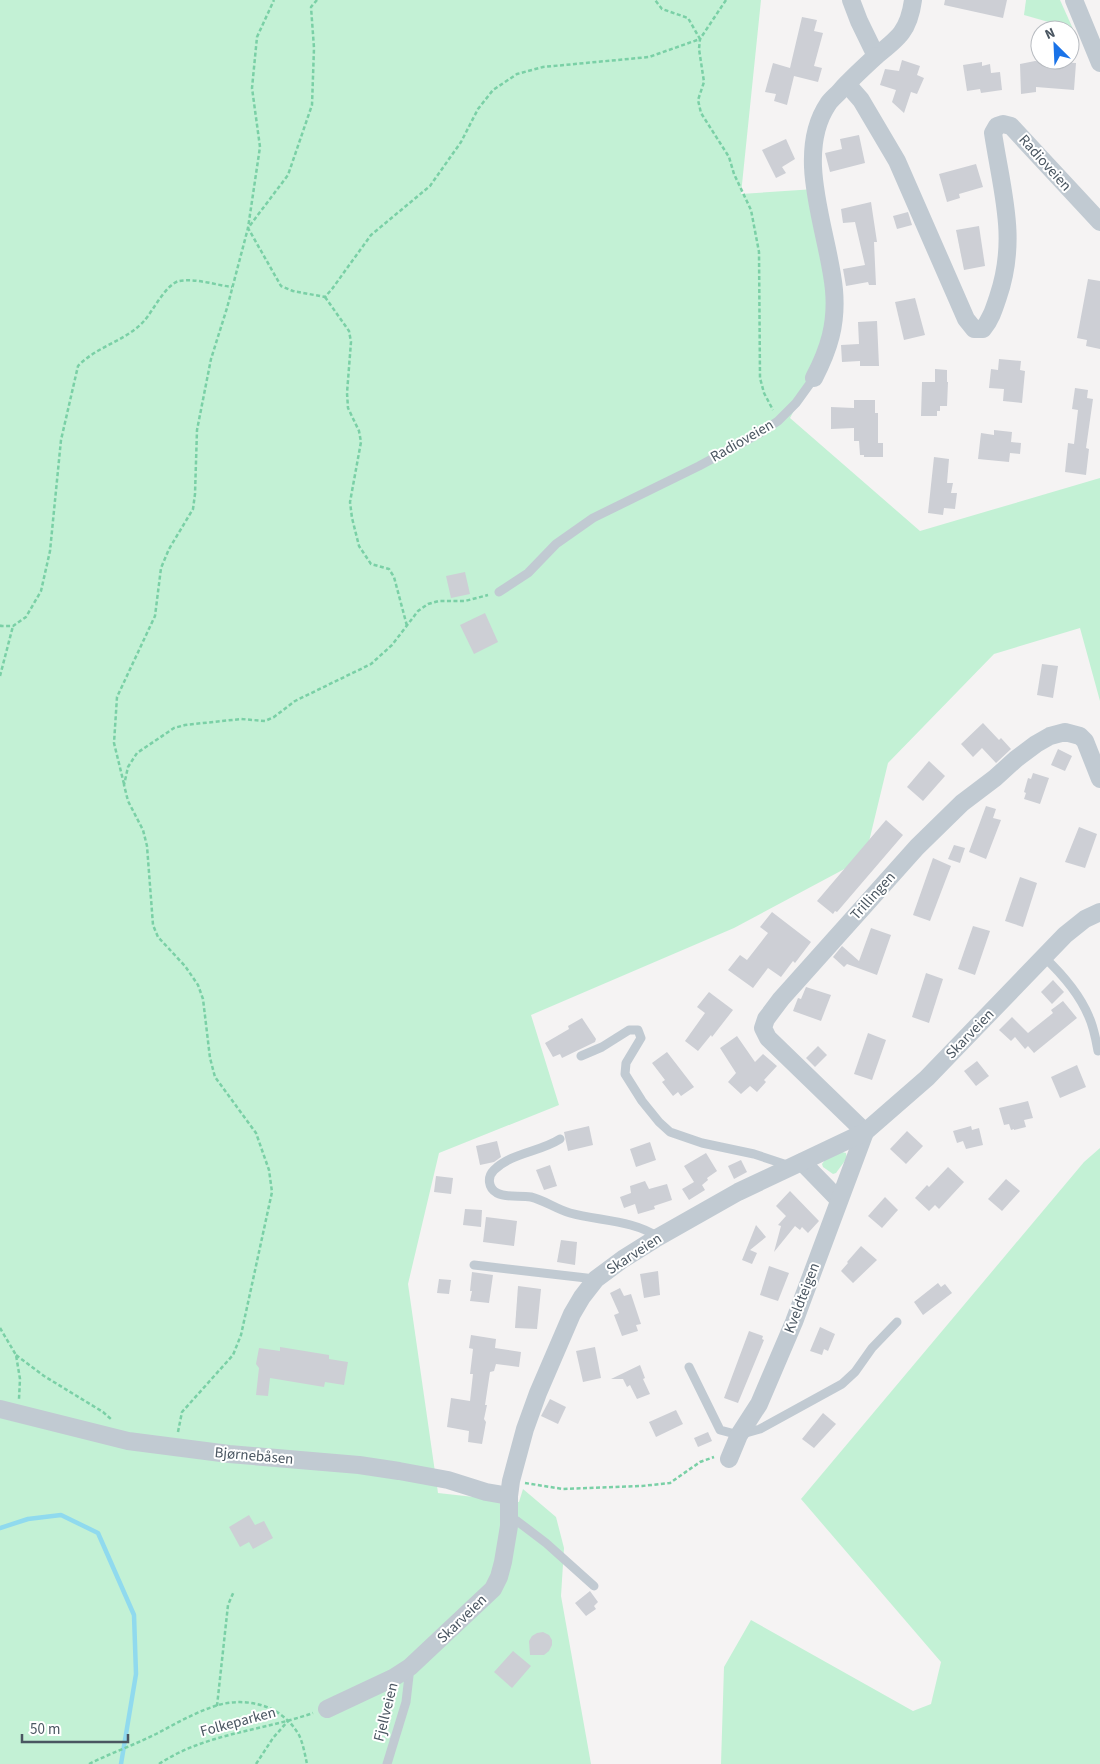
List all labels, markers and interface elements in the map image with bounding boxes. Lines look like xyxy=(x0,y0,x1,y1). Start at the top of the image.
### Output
north arrow xyxy=(1030,20,1080,70)
text: N xyxy=(1042,23,1058,45)
street label: Radioveien xyxy=(1014,130,1076,196)
street label: Radioveien xyxy=(707,414,777,468)
street label: Trillingen xyxy=(846,867,900,925)
street label: Skarveien xyxy=(941,1004,999,1064)
street label: Skarveien xyxy=(602,1228,666,1280)
street label: Kveldteigen xyxy=(779,1260,825,1336)
street label: Bjørnebåsen xyxy=(214,1442,294,1470)
street label: Skarveien xyxy=(432,1590,492,1648)
street label: Fjellveien xyxy=(369,1680,403,1744)
street label: Folkeparken xyxy=(198,1702,278,1742)
scale bar xyxy=(22,1712,129,1744)
text: 50 m xyxy=(30,1719,60,1740)

